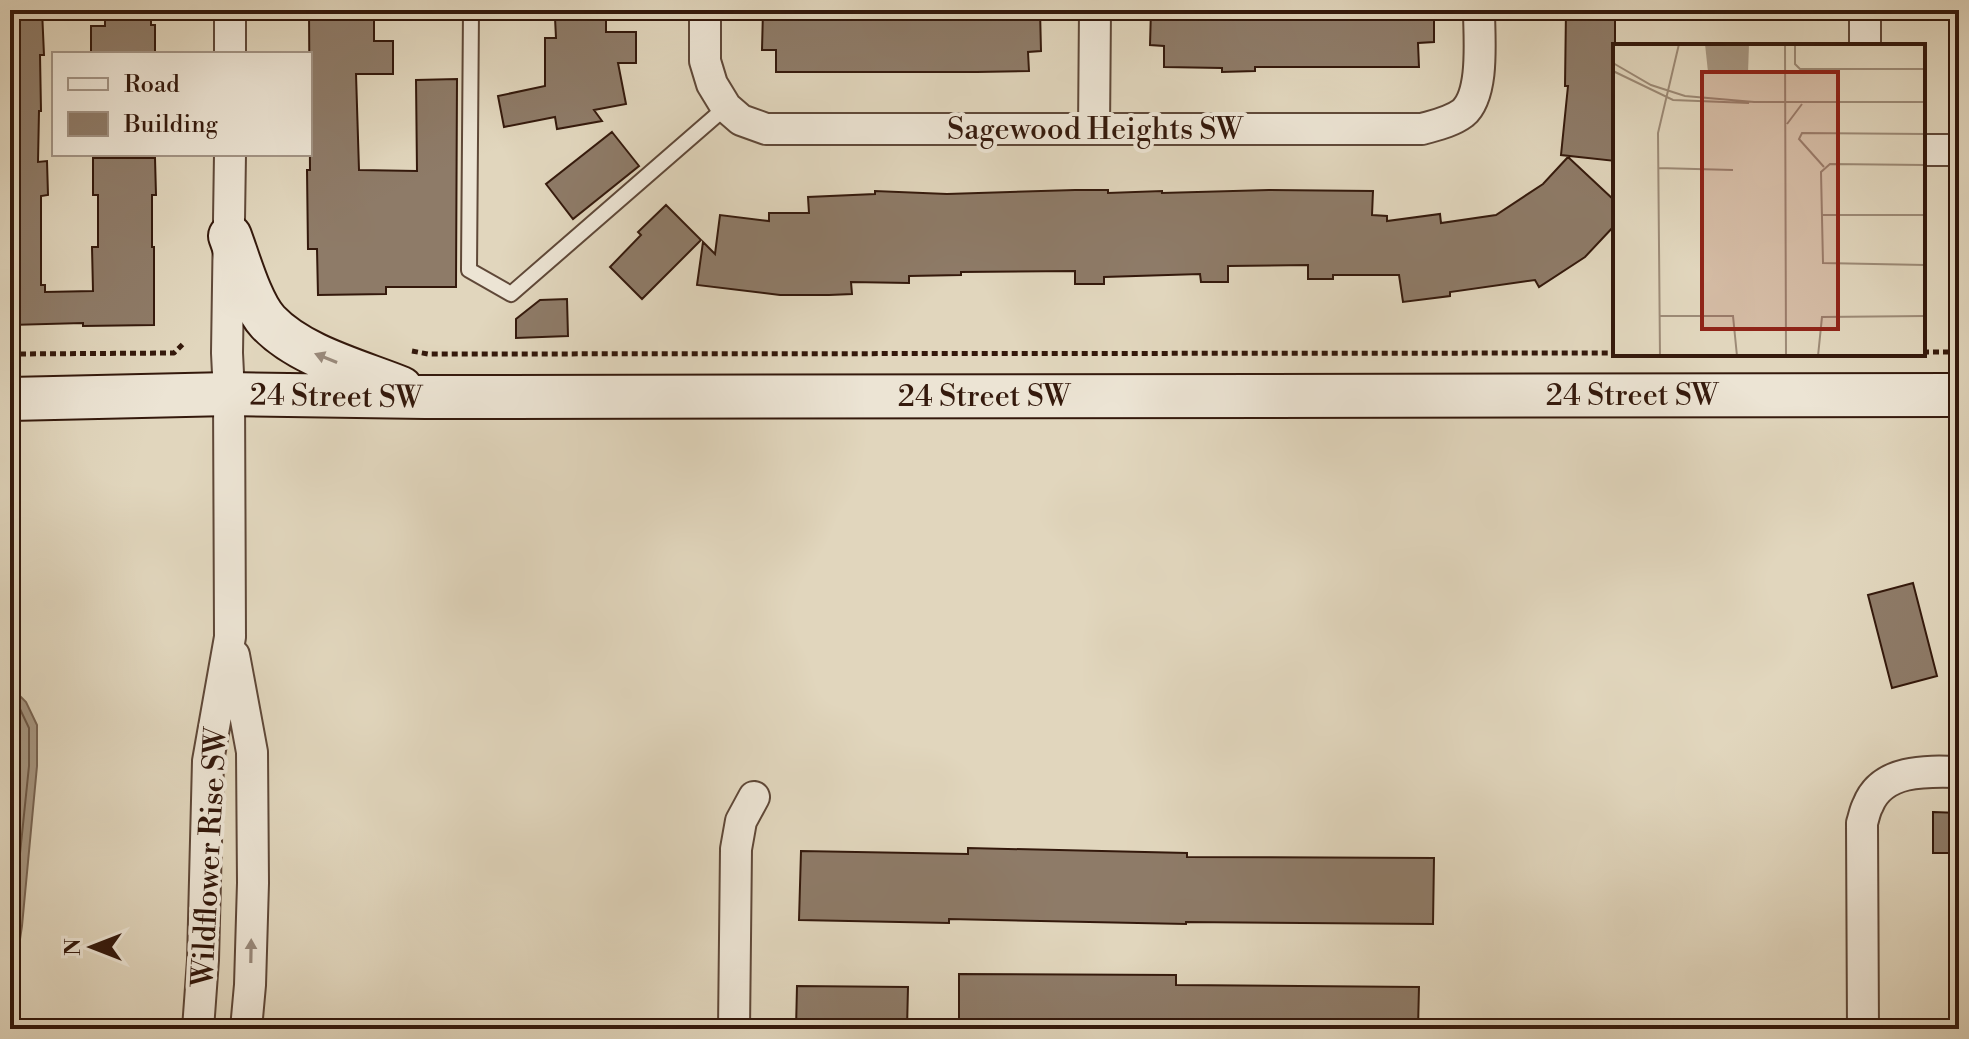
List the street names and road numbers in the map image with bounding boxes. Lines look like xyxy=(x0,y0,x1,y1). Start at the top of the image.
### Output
street label: Sagewood Heights SW xyxy=(947,111,1244,149)
street label: 24 Street SW xyxy=(249,376,423,418)
street label: 24 Street SW xyxy=(1546,377,1719,415)
street label: 24 Street SW xyxy=(898,378,1071,416)
street label: Wildflower Rise SW xyxy=(184,725,236,989)

